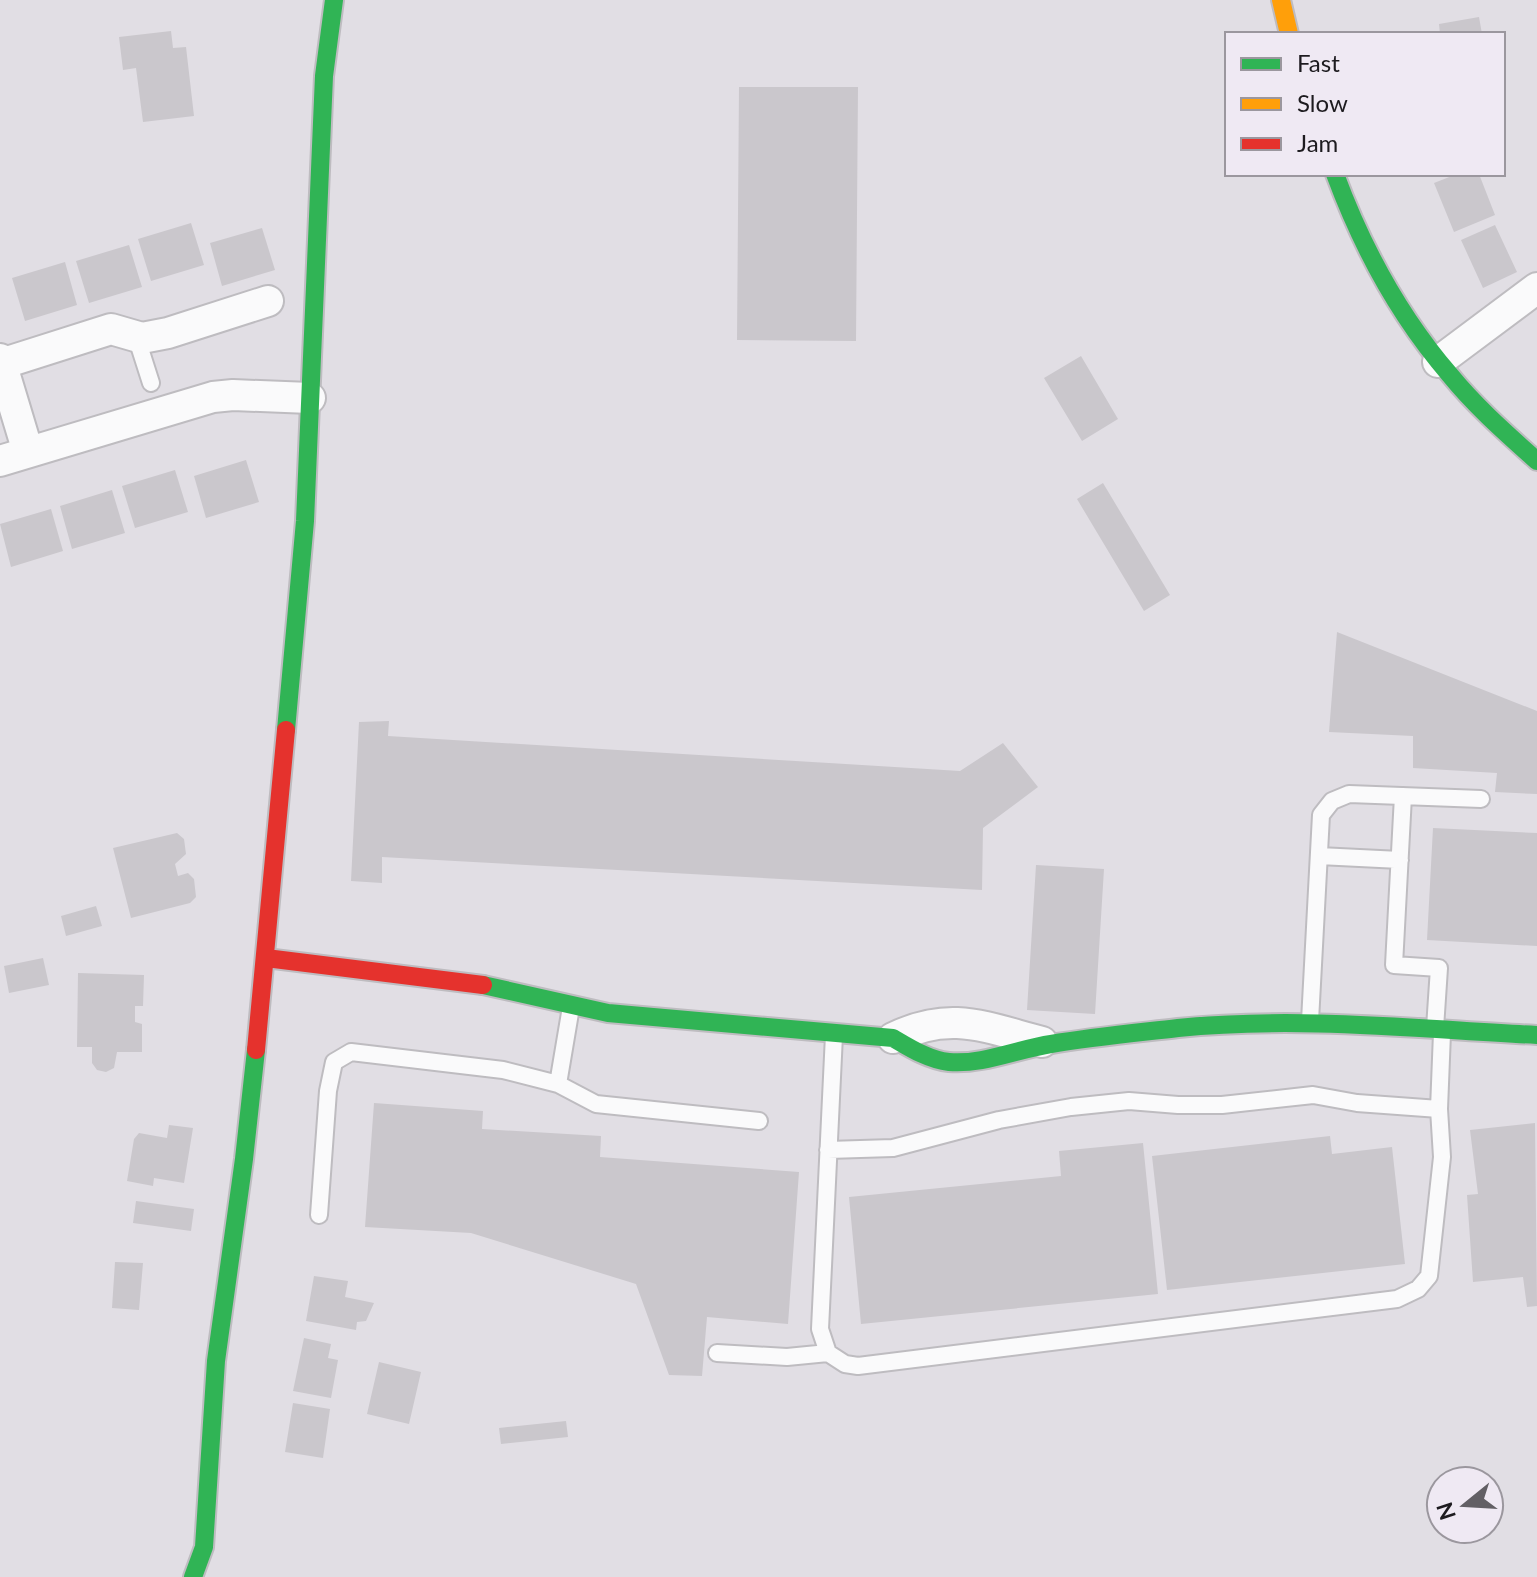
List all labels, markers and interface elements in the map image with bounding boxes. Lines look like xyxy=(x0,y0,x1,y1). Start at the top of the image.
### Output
legend xyxy=(1225,32,1505,176)
text: Fast xyxy=(1297,48,1340,77)
text: Slow xyxy=(1297,88,1348,117)
text: Jam xyxy=(1297,128,1338,157)
north arrow xyxy=(1425,1465,1505,1545)
text: N xyxy=(1430,1499,1461,1524)

